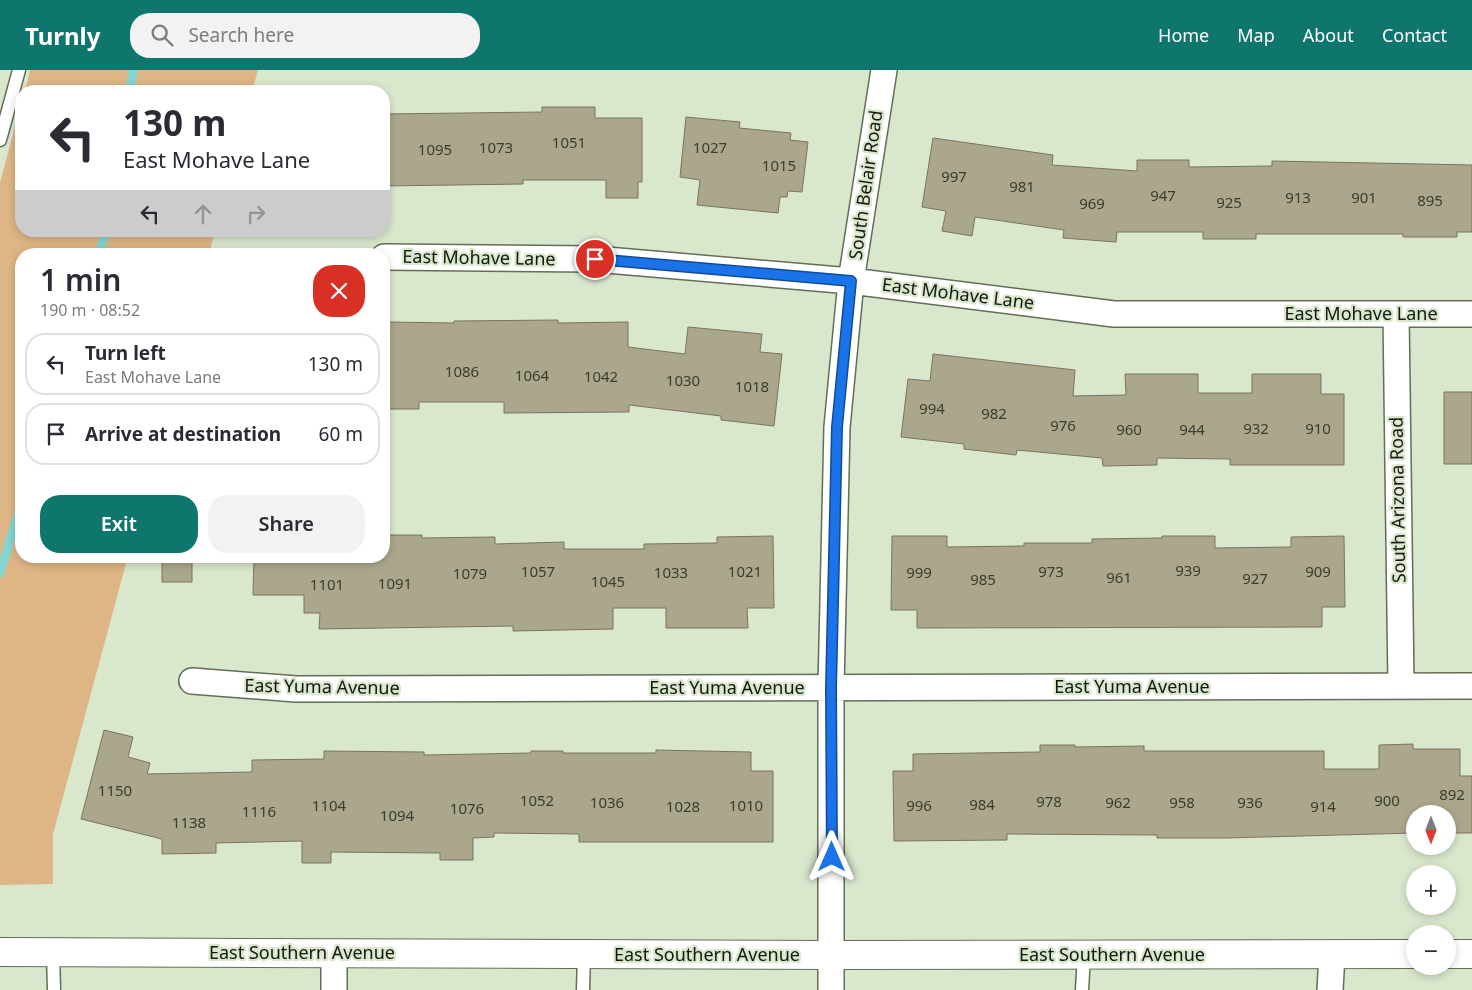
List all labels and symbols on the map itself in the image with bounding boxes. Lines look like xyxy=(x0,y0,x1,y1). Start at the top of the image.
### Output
street label: South Belair Road xyxy=(843,109,887,261)
house number: 1051 xyxy=(552,132,586,152)
house number: 1073 xyxy=(479,137,513,157)
house number: 1027 xyxy=(693,137,727,157)
house number: 1095 xyxy=(418,139,452,159)
house number: 1015 xyxy=(762,155,796,175)
house number: 997 xyxy=(941,166,967,186)
house number: 981 xyxy=(1009,176,1035,196)
house number: 947 xyxy=(1150,185,1176,205)
house number: 913 xyxy=(1285,187,1311,207)
house number: 901 xyxy=(1351,187,1377,207)
house number: 895 xyxy=(1417,190,1443,210)
house number: 925 xyxy=(1216,192,1242,212)
house number: 969 xyxy=(1079,193,1105,213)
pin xyxy=(574,238,616,280)
street label: East Mohave Lane xyxy=(402,244,556,270)
street label: East Mohave Lane xyxy=(881,272,1036,314)
street label: East Mohave Lane xyxy=(1284,301,1438,325)
house number: 1086 xyxy=(445,361,479,381)
house number: 1064 xyxy=(515,365,550,385)
house number: 1042 xyxy=(584,366,618,386)
house number: 1030 xyxy=(666,370,700,390)
house number: 1018 xyxy=(735,376,769,396)
house number: 994 xyxy=(919,398,945,418)
house number: 982 xyxy=(981,403,1007,423)
house number: 976 xyxy=(1050,415,1076,435)
street label: South Arizona Road xyxy=(1384,417,1410,583)
house number: 932 xyxy=(1243,418,1269,438)
house number: 910 xyxy=(1305,418,1331,438)
house number: 960 xyxy=(1116,419,1142,439)
house number: 944 xyxy=(1179,419,1205,439)
house number: 939 xyxy=(1175,560,1201,580)
house number: 1057 xyxy=(521,561,555,581)
house number: 1021 xyxy=(728,561,762,581)
house number: 973 xyxy=(1038,561,1064,581)
house number: 909 xyxy=(1305,561,1331,581)
house number: 1033 xyxy=(654,562,688,582)
house number: 999 xyxy=(906,562,932,582)
house number: 1079 xyxy=(453,563,487,583)
house number: 961 xyxy=(1106,567,1132,587)
house number: 927 xyxy=(1242,568,1268,588)
house number: 985 xyxy=(970,569,996,589)
house number: 1045 xyxy=(591,571,625,591)
house number: 1091 xyxy=(378,573,412,593)
house number: 1101 xyxy=(310,574,344,594)
street label: East Yuma Avenue xyxy=(244,673,400,699)
street label: East Yuma Avenue xyxy=(1054,674,1210,698)
street label: East Yuma Avenue xyxy=(649,675,805,699)
house number: 1150 xyxy=(98,780,132,800)
house number: 892 xyxy=(1439,784,1465,804)
house number: 1052 xyxy=(520,790,554,810)
house number: 900 xyxy=(1374,790,1400,810)
house number: 978 xyxy=(1036,791,1062,811)
house number: 1036 xyxy=(590,792,624,812)
house number: 962 xyxy=(1105,792,1131,812)
house number: 958 xyxy=(1169,792,1195,812)
house number: 936 xyxy=(1237,792,1263,812)
house number: 984 xyxy=(969,794,995,814)
house number: 1104 xyxy=(312,795,347,815)
house number: 1010 xyxy=(729,795,763,815)
house number: 996 xyxy=(906,795,932,815)
house number: 1028 xyxy=(666,796,700,816)
house number: 914 xyxy=(1310,796,1336,816)
house number: 1076 xyxy=(450,798,484,818)
house number: 1116 xyxy=(242,801,276,821)
house number: 1094 xyxy=(380,805,415,825)
north arrow xyxy=(1406,805,1456,855)
house number: 1138 xyxy=(172,812,206,832)
position arrow xyxy=(805,830,857,882)
street label: East Southern Avenue xyxy=(209,940,395,964)
street label: East Southern Avenue xyxy=(614,942,800,966)
street label: East Southern Avenue xyxy=(1019,942,1205,966)

